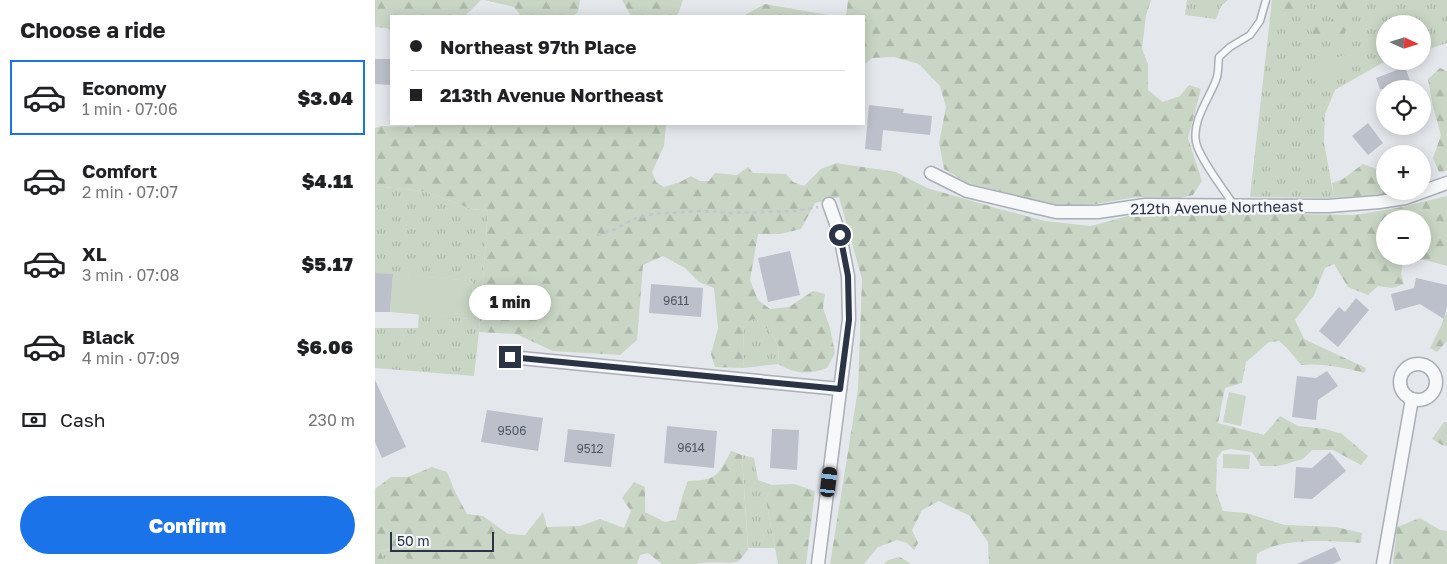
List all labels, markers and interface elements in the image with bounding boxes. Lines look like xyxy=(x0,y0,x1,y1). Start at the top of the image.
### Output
north arrow xyxy=(1376,15,1431,70)
map controls xyxy=(1376,15,1431,265)
text: Choose a ride xyxy=(20,16,166,43)
text: Northeast 97th Place xyxy=(440,35,636,58)
icon: car xyxy=(22,75,67,120)
text: Economy xyxy=(82,76,167,99)
button: locate xyxy=(1376,80,1431,135)
text: 213th Avenue Northeast xyxy=(440,83,663,106)
text: $3.04 xyxy=(297,86,353,109)
text: 1 min · 07:06 xyxy=(82,99,178,119)
button: + xyxy=(1376,145,1431,200)
icon: car xyxy=(22,158,67,203)
text: Comfort xyxy=(82,159,157,182)
text: $4.11 xyxy=(302,169,353,192)
text: 2 min · 07:07 xyxy=(82,182,178,202)
street label: 212th Avenue Northeast xyxy=(1130,196,1304,218)
button: − xyxy=(1376,210,1431,265)
route start xyxy=(829,224,851,246)
icon: car xyxy=(22,241,67,286)
text: XL xyxy=(82,242,107,265)
text: $5.17 xyxy=(302,252,353,275)
text: 3 min · 07:08 xyxy=(82,265,179,285)
callout: 1 min xyxy=(469,284,551,320)
text: 1 min xyxy=(490,292,530,312)
house number: 9611 xyxy=(663,293,689,308)
icon: car xyxy=(22,324,67,369)
text: Black xyxy=(82,325,135,348)
text: $6.06 xyxy=(297,335,353,358)
route end xyxy=(499,346,521,368)
text: 4 min · 07:09 xyxy=(82,348,180,368)
icon: cash xyxy=(20,406,48,434)
text: Cash xyxy=(60,408,105,431)
text: 230 m xyxy=(308,410,355,430)
house number: 9506 xyxy=(498,423,526,438)
house number: 9614 xyxy=(677,440,705,455)
house number: 9512 xyxy=(576,441,604,456)
car xyxy=(819,466,838,498)
button: Confirm xyxy=(20,496,355,554)
scale bar xyxy=(390,529,494,552)
text: 50 m xyxy=(397,532,430,549)

